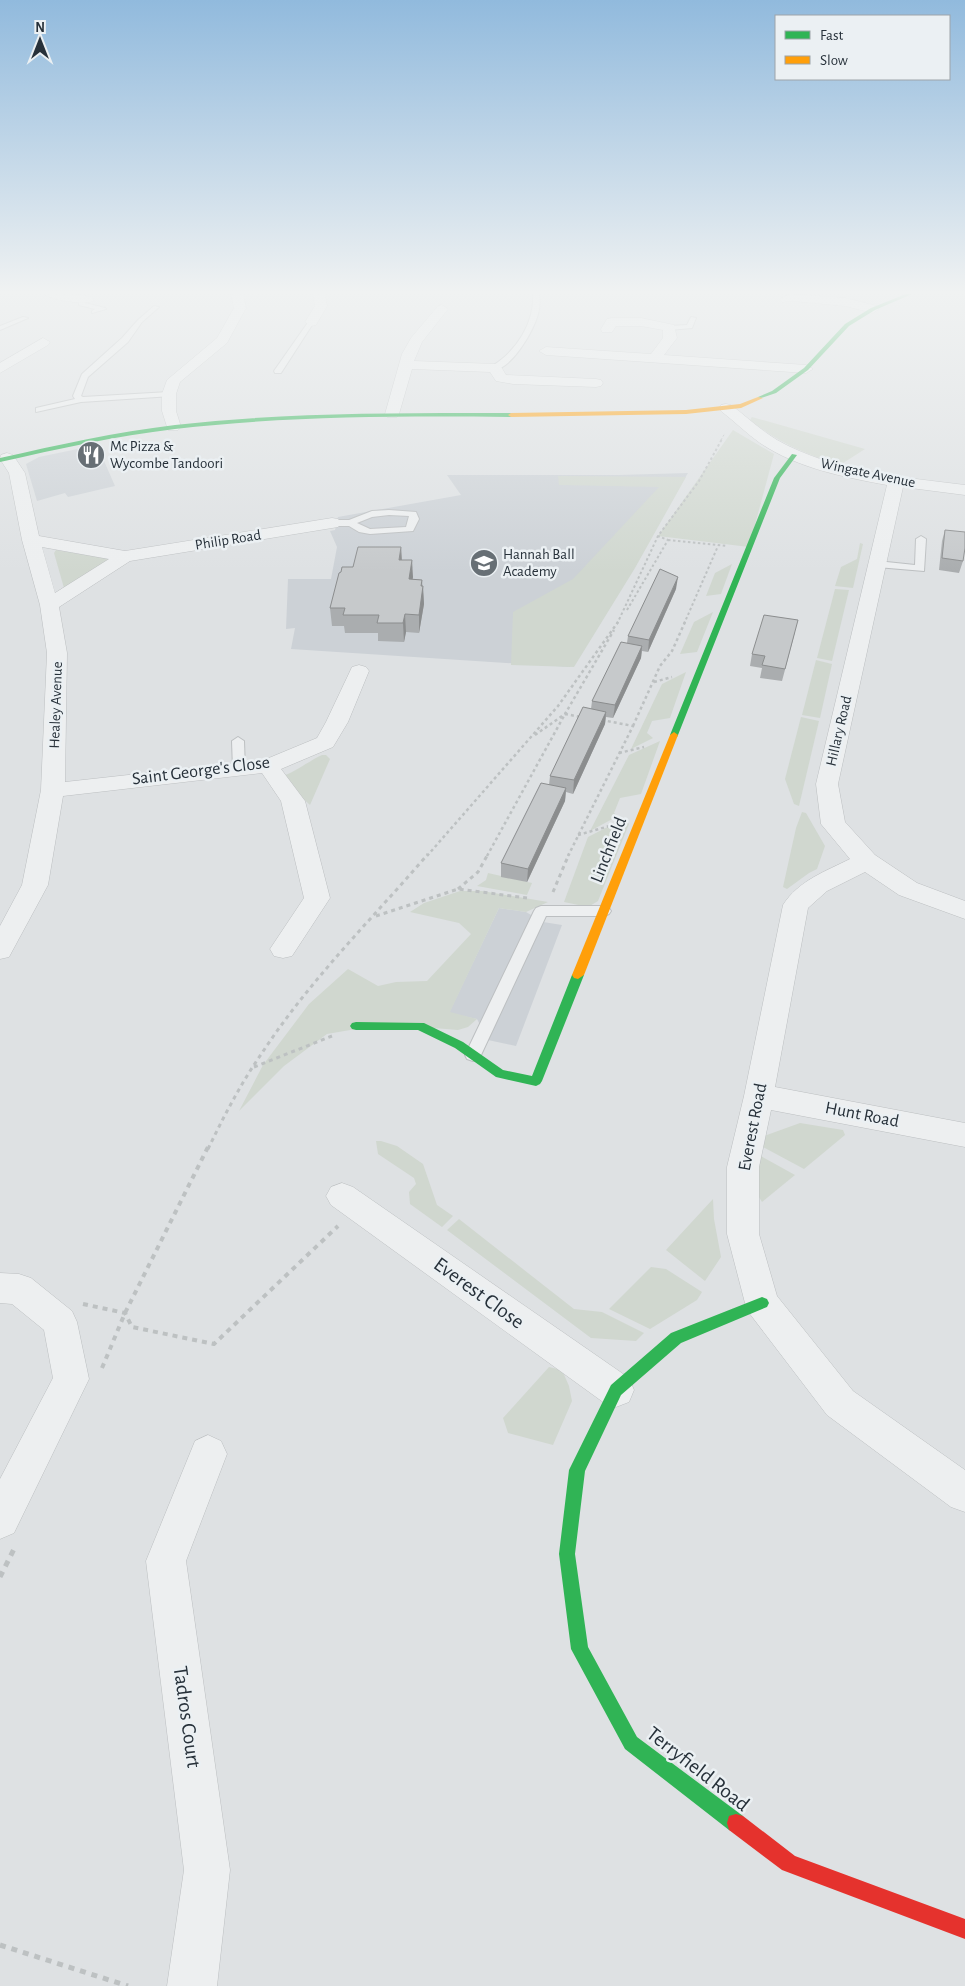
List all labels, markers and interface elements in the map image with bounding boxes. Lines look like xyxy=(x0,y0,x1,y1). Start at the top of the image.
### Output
north arrow xyxy=(15,15,65,65)
legend xyxy=(775,15,950,80)
text: N xyxy=(35,21,45,35)
text: Fast xyxy=(820,28,844,43)
text: Slow xyxy=(820,53,848,68)
place label: Mc Pizza & Wycombe Tandoori xyxy=(110,439,223,471)
restaurant icon: Mc Pizza & Wycombe Tandoori xyxy=(76,440,106,470)
street label: Wingate Avenue xyxy=(819,456,917,490)
street label: Philip Road xyxy=(194,527,262,553)
place label: Hannah Ball Academy xyxy=(503,547,575,579)
school or university icon: Hannah Ball Academy xyxy=(469,548,499,578)
street label: Healey Avenue xyxy=(47,661,65,749)
street label: Hillary Road xyxy=(824,694,854,768)
street label: Saint George's Close xyxy=(131,754,271,788)
street label: Linchfield xyxy=(588,814,630,886)
street label: Everest Road xyxy=(736,1082,770,1172)
street label: Hunt Road xyxy=(824,1099,900,1131)
street label: Everest Close xyxy=(430,1253,528,1333)
street label: Tadros Court xyxy=(169,1665,205,1770)
street label: Terryfield Road xyxy=(643,1723,753,1816)

